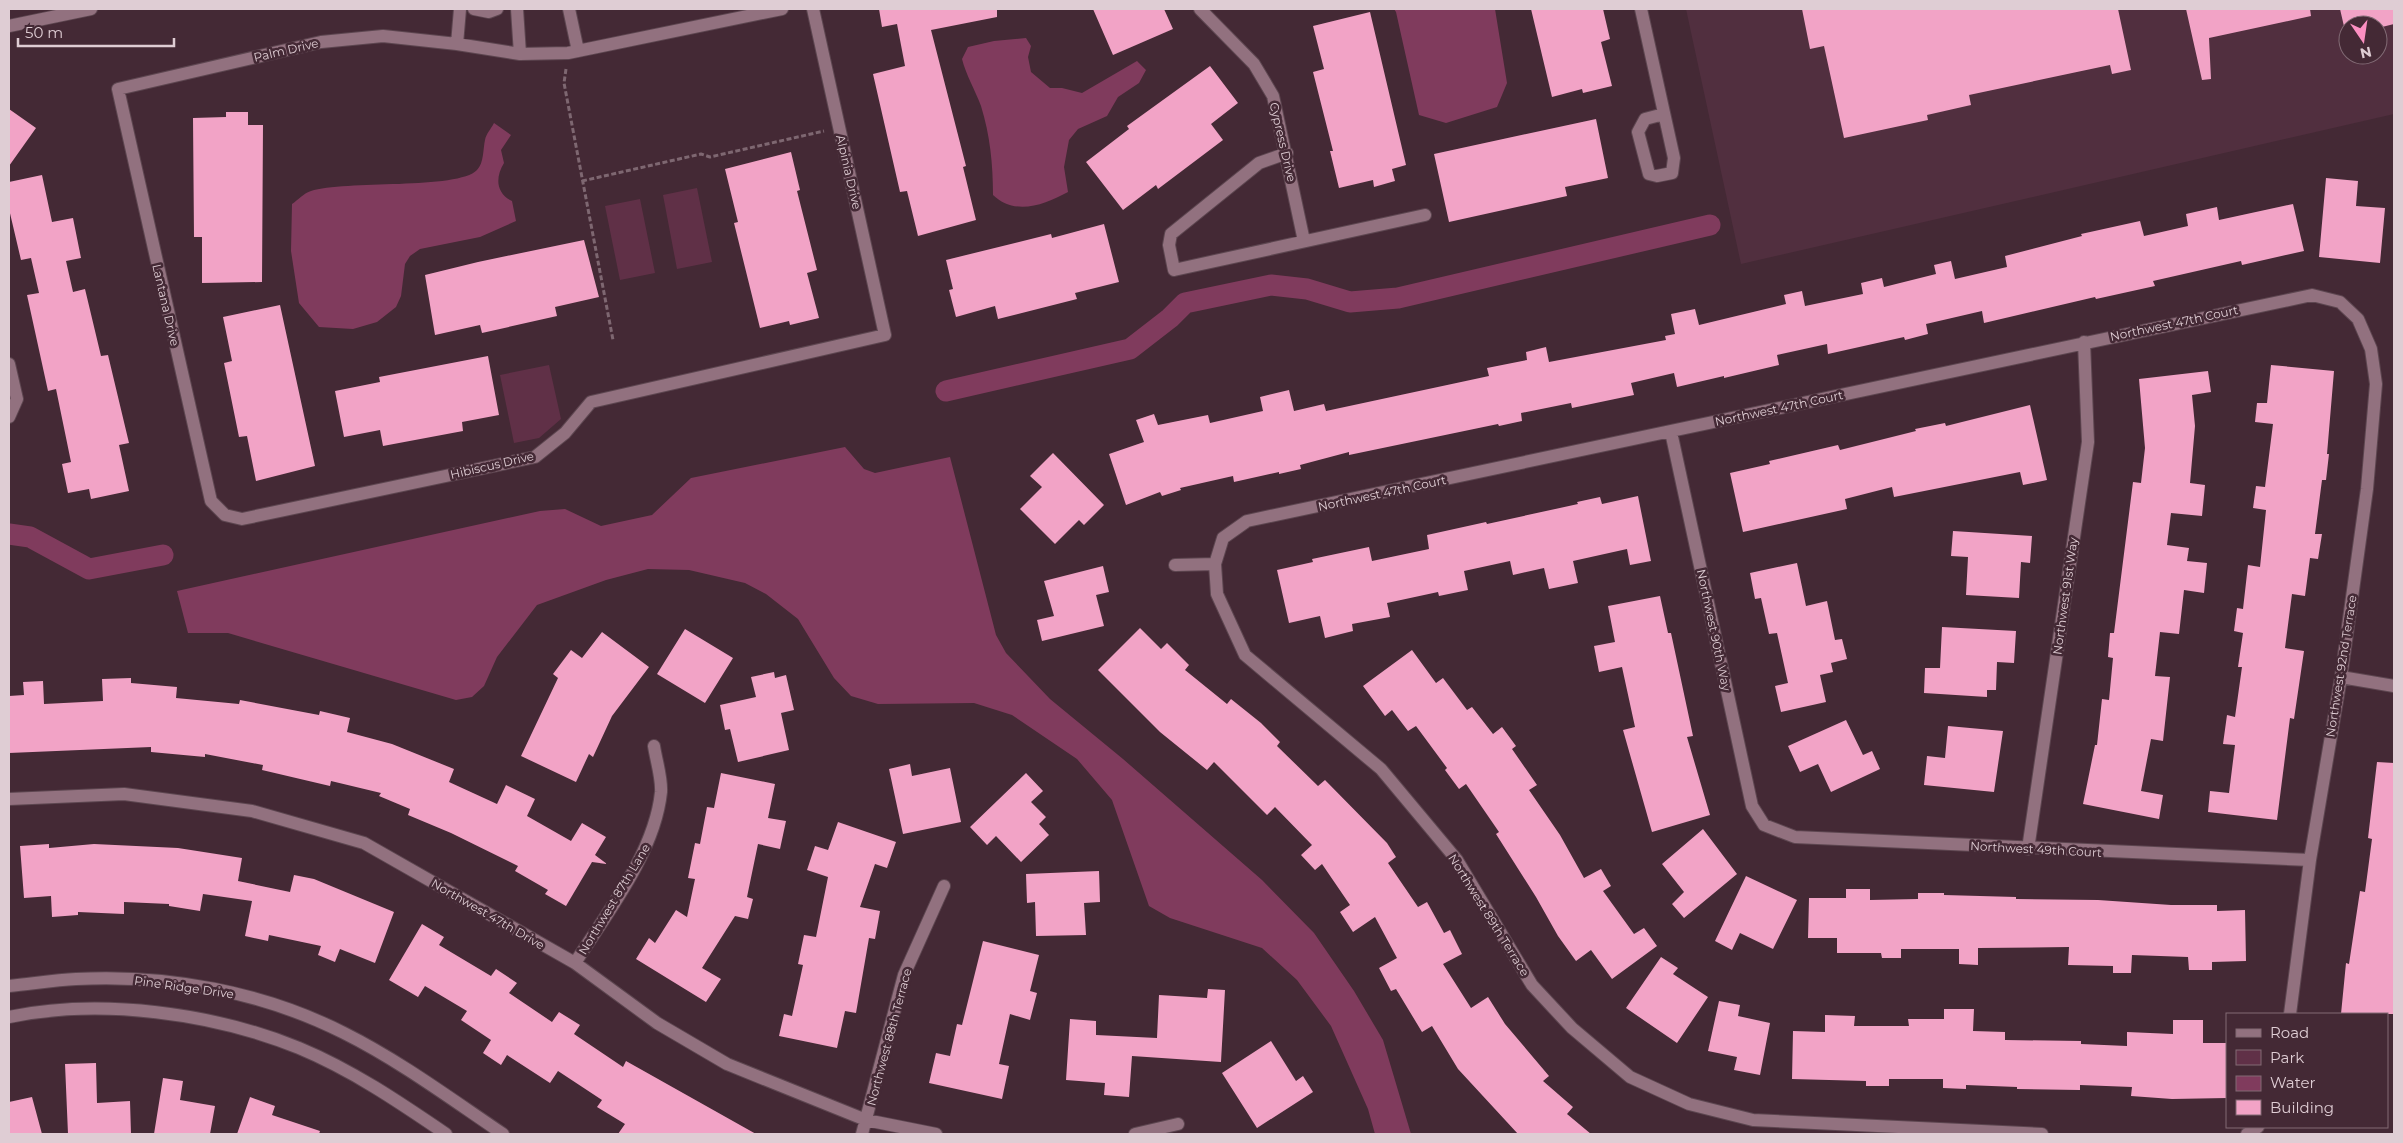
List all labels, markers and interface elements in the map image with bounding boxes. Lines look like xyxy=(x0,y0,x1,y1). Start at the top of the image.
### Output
scale bar xyxy=(18,15,174,47)
north arrow xyxy=(2338,15,2388,65)
text: 50 m xyxy=(25,23,63,42)
street label: Palm Drive xyxy=(252,35,320,65)
text: N xyxy=(2358,43,2373,63)
street label: Cypress Drive xyxy=(1267,101,1299,183)
street label: Alpinia Drive xyxy=(833,133,865,211)
street label: Lantana Drive xyxy=(149,263,183,347)
street label: Northwest 47th Court xyxy=(2109,302,2240,344)
street label: Northwest 47th Court xyxy=(1714,387,1845,429)
street label: Hibiscus Drive xyxy=(449,448,535,482)
street label: Northwest 47th Court xyxy=(1317,472,1448,514)
street label: Northwest 91st Way xyxy=(2049,536,2081,656)
street label: Northwest 90th Way xyxy=(1694,568,1734,693)
street label: Northwest 92nd Terrace xyxy=(2322,594,2360,738)
street label: Northwest 49th Court xyxy=(1970,838,2102,860)
street label: Northwest 87th Lane xyxy=(575,841,653,957)
street label: Northwest 89th Terrace xyxy=(1445,851,1533,979)
street label: Northwest 47th Drive xyxy=(429,875,547,953)
street label: Northwest 88th Terrace xyxy=(863,967,915,1107)
street label: Pine Ridge Drive xyxy=(133,973,235,1001)
legend xyxy=(2226,1013,2388,1128)
text: Road xyxy=(2270,1023,2309,1042)
text: Park xyxy=(2270,1048,2304,1067)
text: Water xyxy=(2270,1073,2316,1092)
text: Building xyxy=(2270,1098,2334,1117)

